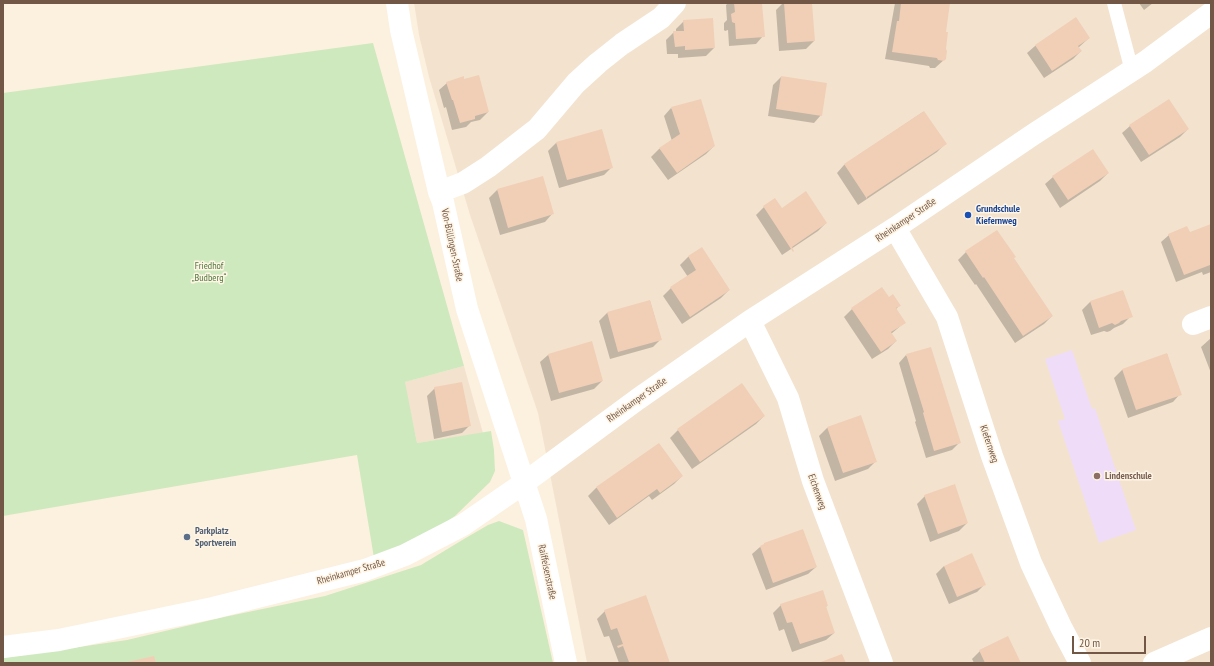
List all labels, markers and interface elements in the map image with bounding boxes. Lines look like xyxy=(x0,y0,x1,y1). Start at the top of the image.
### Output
street label: Rheinkamper Straße xyxy=(873,195,939,245)
place label: Grundschule Kiefernweg xyxy=(976,203,1020,226)
street label: Von-Büllingen-Straße xyxy=(438,207,466,283)
marker: Grundschule Kiefernweg xyxy=(963,210,973,220)
park label: Friedhof „Budberg“ xyxy=(192,260,226,284)
street label: Rheinkamper Straße xyxy=(605,375,669,425)
street label: Kiefernweg xyxy=(977,424,1001,464)
place label: Lindenschule xyxy=(1105,470,1152,482)
marker: Lindenschule xyxy=(1092,471,1102,481)
street label: Eichenweg xyxy=(805,473,829,511)
place label: Parkplatz Sportverein xyxy=(195,525,236,548)
marker: Parkplatz Sportverein xyxy=(182,532,192,542)
street label: Raiffeisenstraße xyxy=(535,543,559,601)
street label: Rheinkamper Straße xyxy=(316,557,386,587)
scale bar xyxy=(1074,628,1148,654)
text: 20 m xyxy=(1079,635,1100,650)

